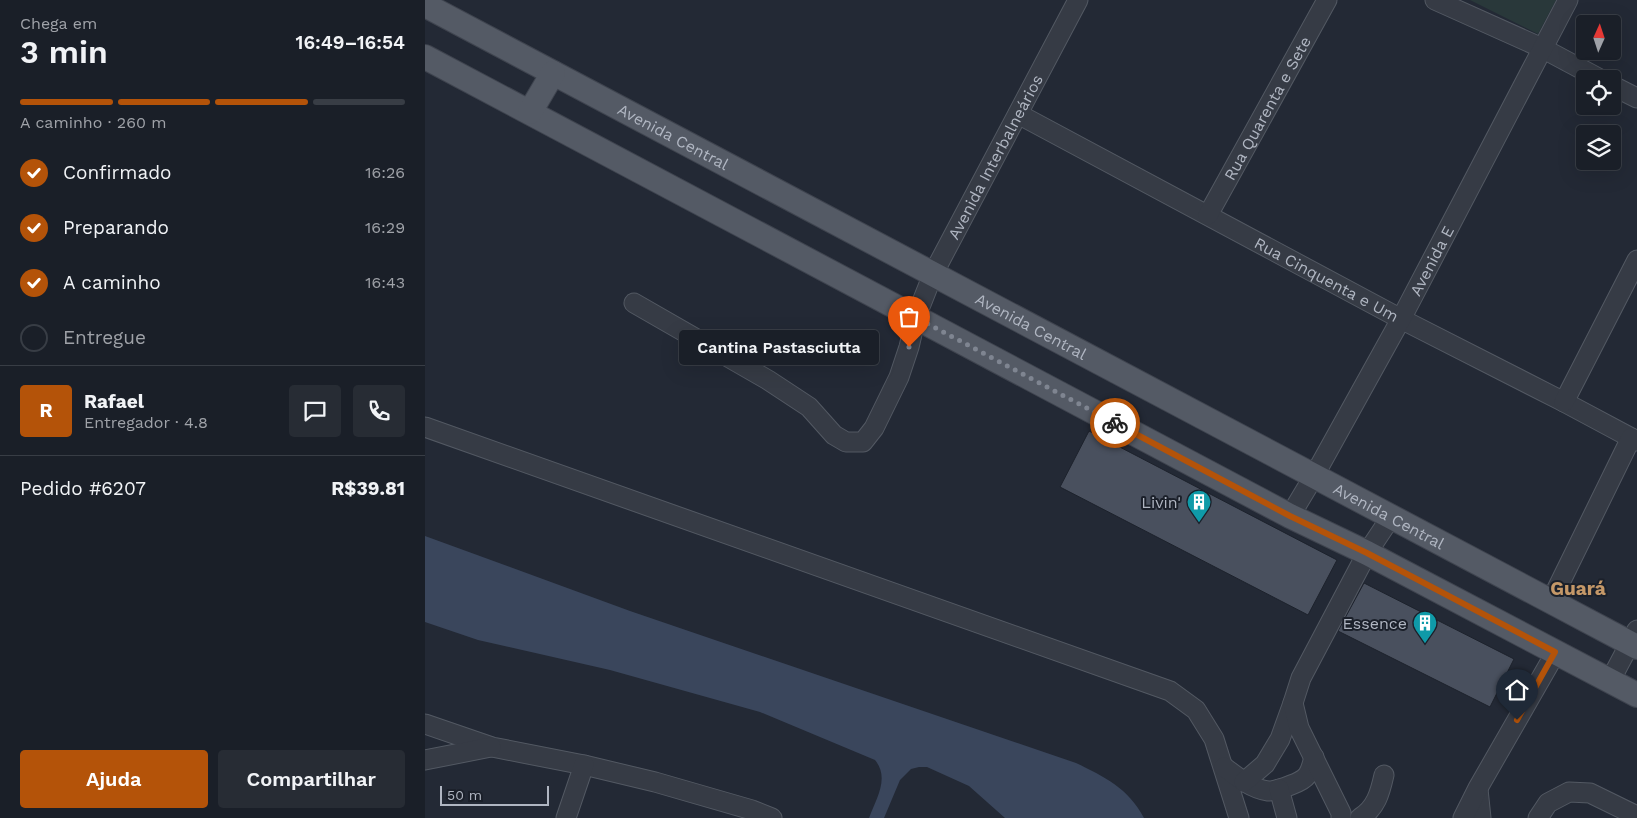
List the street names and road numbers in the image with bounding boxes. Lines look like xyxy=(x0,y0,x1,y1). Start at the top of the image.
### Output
street label: Rua Quarenta e Sete xyxy=(1220,33,1315,184)
street label: Avenida Interbalneários xyxy=(944,71,1046,243)
street label: Avenida Central xyxy=(615,99,732,174)
street label: Avenida E xyxy=(1405,222,1458,299)
street label: Rua Cinquenta e Um xyxy=(1251,233,1402,325)
street label: Avenida Central xyxy=(972,289,1090,363)
street label: Avenida Central xyxy=(1330,478,1448,553)

